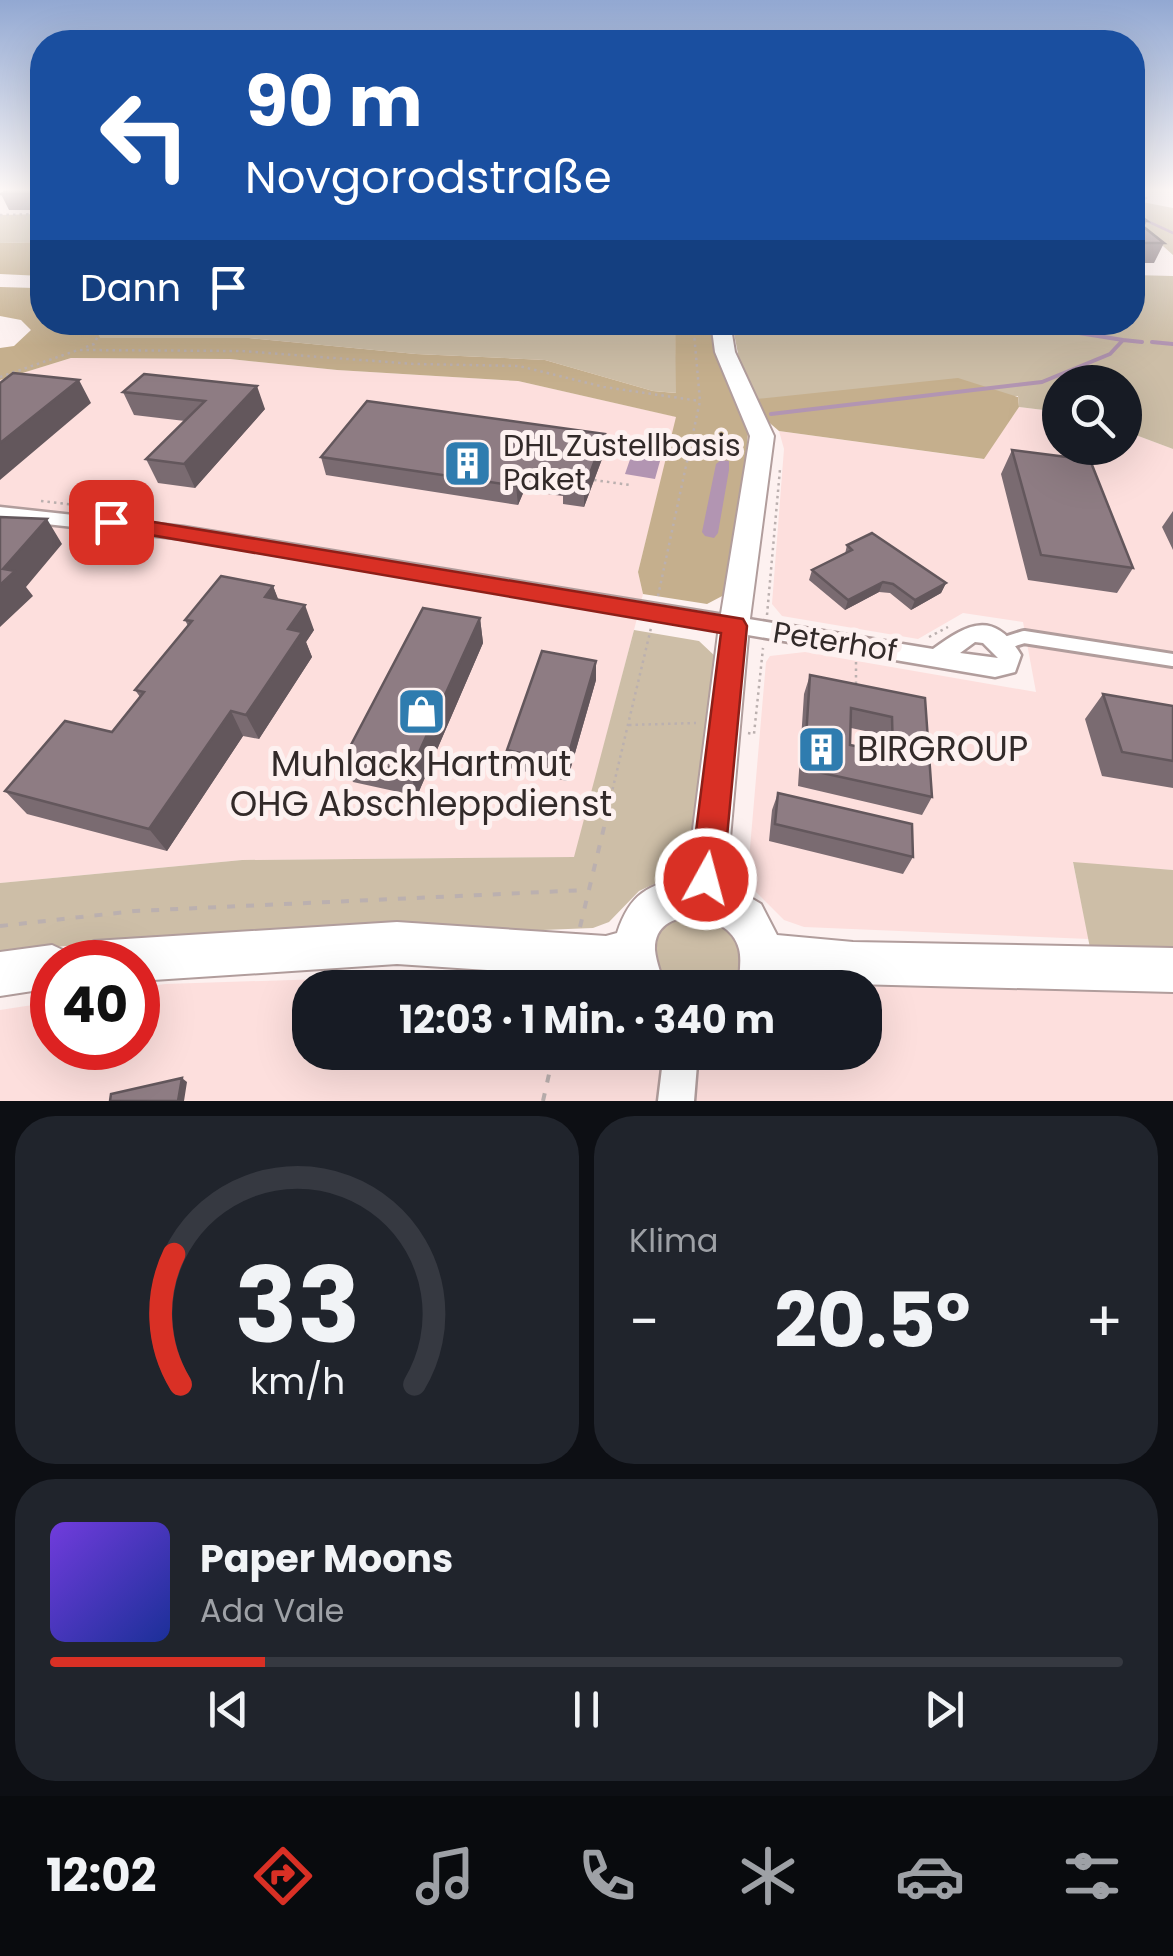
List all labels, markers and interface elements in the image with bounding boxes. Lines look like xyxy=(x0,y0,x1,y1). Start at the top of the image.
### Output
text: 90 m xyxy=(245,52,423,151)
icon: left xyxy=(80,70,210,200)
text: Novgorodstraße xyxy=(245,146,612,209)
icon: arrive xyxy=(201,260,256,315)
text: Dann xyxy=(80,261,181,314)
map controls xyxy=(1042,365,1142,465)
button: search xyxy=(1042,365,1142,465)
place label: DHL Zustellbasis Paket xyxy=(503,424,741,501)
building icon: DHL Zustellbasis Paket xyxy=(442,437,494,489)
pin xyxy=(69,480,154,565)
icon: arrive xyxy=(84,495,139,550)
street label: Peterhof xyxy=(770,610,900,673)
shop icon: Muhlack Hartmut OHG Abschleppdienst xyxy=(395,686,447,738)
building icon: BIRGROUP xyxy=(796,723,848,775)
place label: BIRGROUP xyxy=(857,724,1028,773)
place label: Muhlack Hartmut OHG Abschleppdienst xyxy=(230,739,612,828)
position arrow xyxy=(654,827,758,931)
speed limit sign: 40 xyxy=(30,940,160,1070)
text: 12:03 · 1 Min. · 340 m xyxy=(399,993,775,1046)
text: Klima xyxy=(629,1218,719,1263)
text: 33 xyxy=(234,1233,360,1378)
text: 20.5° xyxy=(774,1268,971,1373)
text: − xyxy=(629,1283,659,1360)
text: + xyxy=(1085,1283,1123,1360)
text: km/h xyxy=(249,1356,345,1407)
text: Paper Moons xyxy=(200,1532,453,1585)
text: Ada Vale xyxy=(200,1588,344,1633)
icon: previous xyxy=(201,1682,256,1737)
icon: pause xyxy=(559,1682,614,1737)
icon: next xyxy=(917,1682,972,1737)
icon: directions xyxy=(248,1841,318,1911)
icon: music xyxy=(410,1841,480,1911)
icon: phone xyxy=(572,1841,642,1911)
icon: climate xyxy=(733,1841,803,1911)
icon: car xyxy=(895,1841,965,1911)
icon: filters xyxy=(1057,1841,1127,1911)
text: 12:02 xyxy=(46,1844,156,1907)

